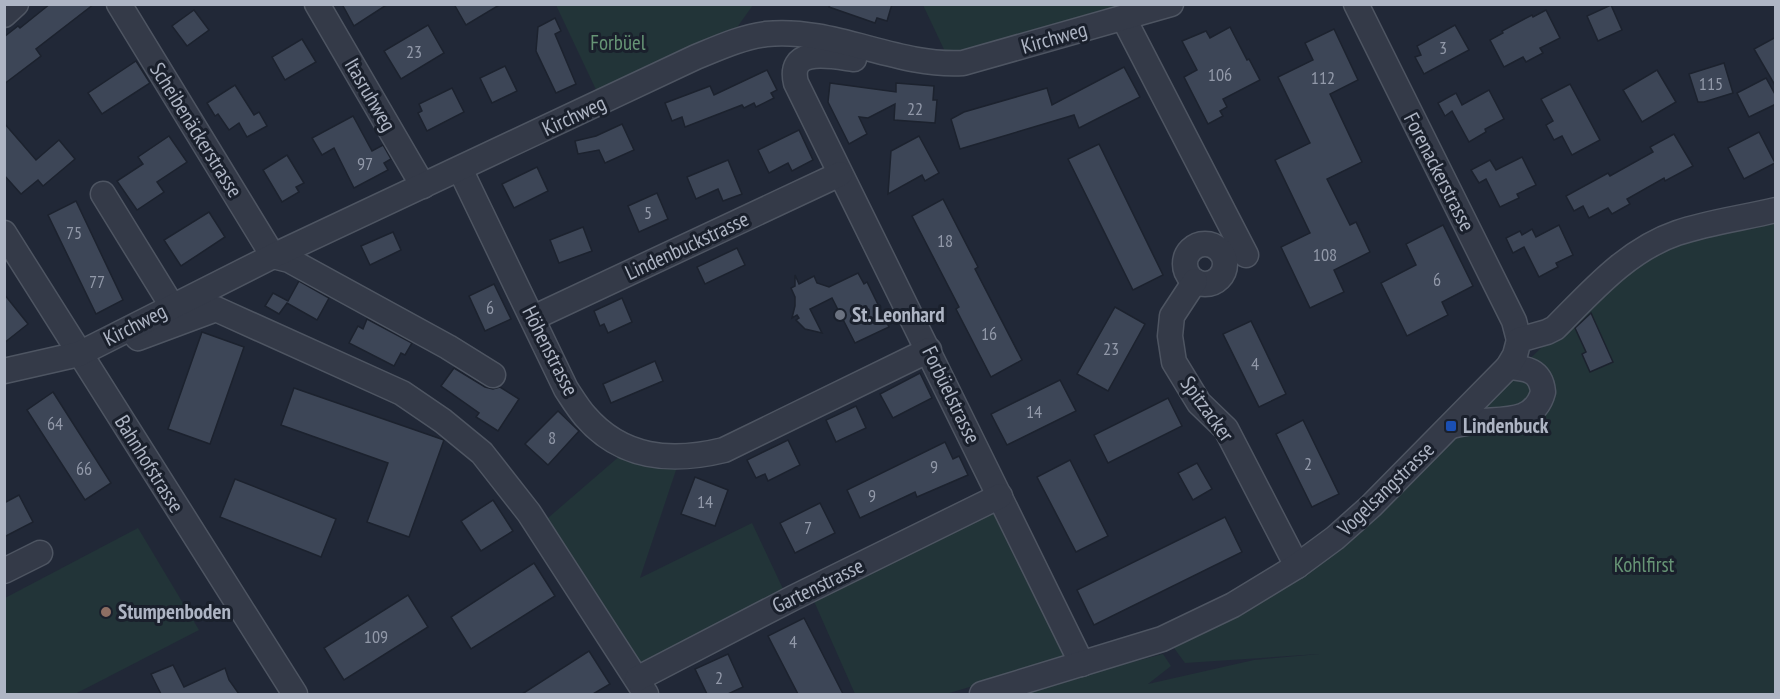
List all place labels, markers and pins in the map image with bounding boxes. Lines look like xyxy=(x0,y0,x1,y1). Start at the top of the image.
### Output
place label: St. Leonhard xyxy=(852,301,945,328)
marker: St. Leonhard xyxy=(833,308,847,322)
place label: Lindenbuck xyxy=(1463,412,1549,439)
marker: Lindenbuck xyxy=(1444,419,1458,433)
place label: Stumpenboden xyxy=(118,598,231,625)
marker: Stumpenboden xyxy=(99,605,113,619)

